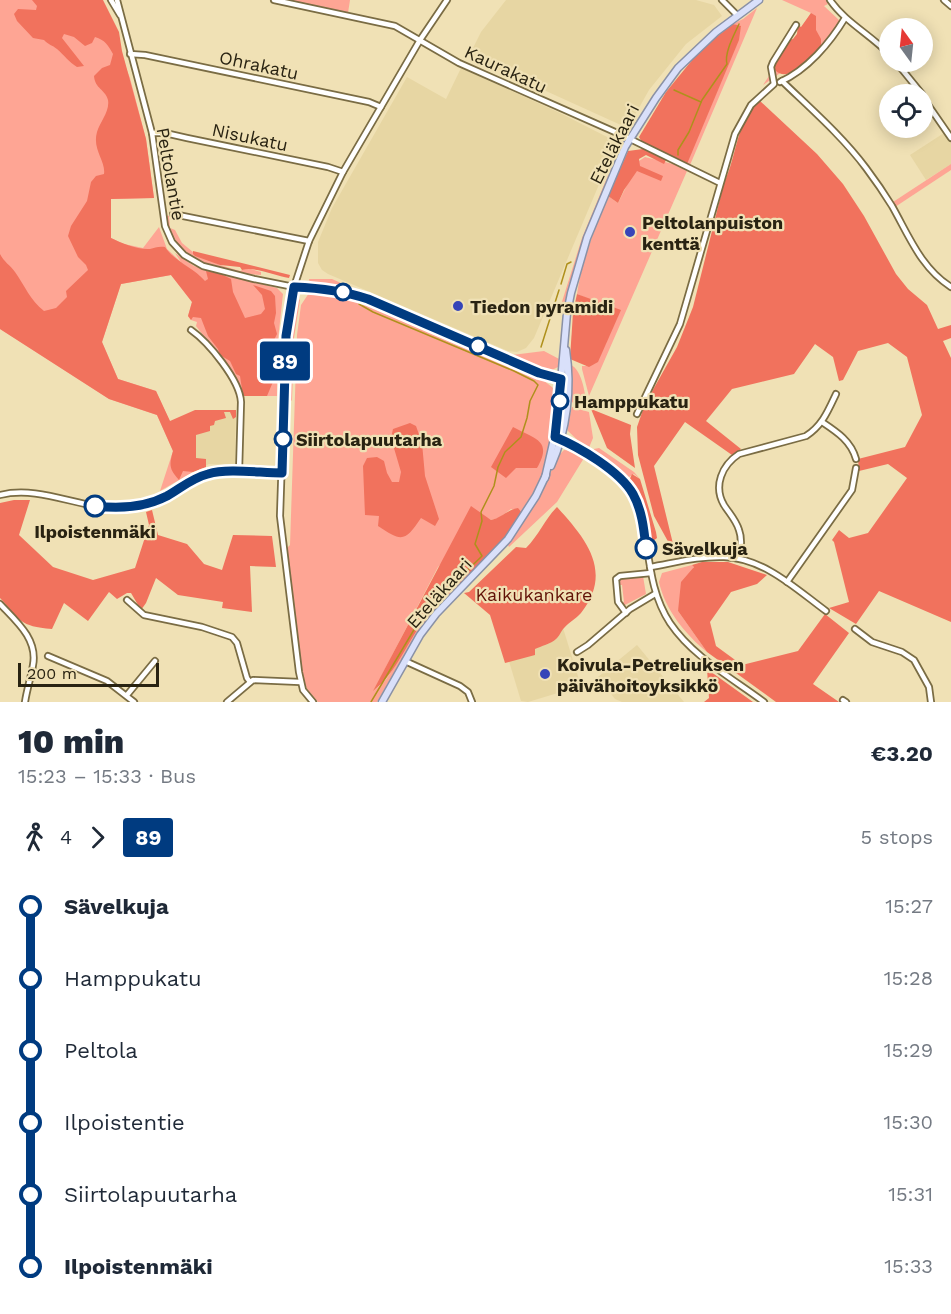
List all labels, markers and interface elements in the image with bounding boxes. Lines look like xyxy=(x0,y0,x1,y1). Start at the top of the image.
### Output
north arrow xyxy=(879,18,933,72)
map controls xyxy=(879,18,933,138)
street label: Kaurakatu xyxy=(461,41,551,97)
street label: Ohrakatu xyxy=(218,46,300,84)
button: locate xyxy=(879,84,933,138)
street label: Eteläkaari xyxy=(585,100,643,188)
street label: Nisukatu xyxy=(210,119,290,155)
street label: Peltolantie xyxy=(152,126,190,222)
place label: Peltolanpuiston kenttä xyxy=(642,212,783,254)
marker: Peltolanpuiston kenttä xyxy=(623,225,637,239)
unlabelled marker xyxy=(334,283,352,301)
place label: Tiedon pyramidi xyxy=(470,296,613,317)
marker: Tiedon pyramidi xyxy=(451,299,465,313)
unlabelled marker xyxy=(469,337,487,355)
line badge: 89 xyxy=(258,342,312,380)
text: 89 xyxy=(272,349,298,374)
place label: Hamppukatu xyxy=(574,391,689,412)
marker: Hamppukatu xyxy=(551,392,569,410)
place label: Siirtolapuutarha xyxy=(296,429,443,450)
marker: Siirtolapuutarha xyxy=(274,430,292,448)
marker: Ilpoistenmäki xyxy=(84,495,106,517)
place label: Ilpoistenmäki xyxy=(34,521,156,542)
marker: Sävelkuja xyxy=(635,537,657,559)
place label: Sävelkuja xyxy=(662,538,748,559)
street label: Eteläkaari xyxy=(402,554,476,632)
park label: Kaikukankare xyxy=(476,584,592,605)
place label: Koivula-Petreliuksen päivähoitoyksikkö xyxy=(557,654,744,696)
scale bar xyxy=(18,660,159,688)
text: 200 m xyxy=(27,664,77,683)
marker: Koivula-Petreliuksen päivähoitoyksikkö xyxy=(538,667,552,681)
text: 10 min xyxy=(18,722,124,761)
text: €3.20 xyxy=(871,741,933,766)
text: 15:23 – 15:33 · Bus xyxy=(18,764,196,788)
icon: walk xyxy=(18,821,51,854)
icon: forward xyxy=(81,821,114,854)
text: 4 xyxy=(60,825,72,849)
text: 89 xyxy=(135,825,161,850)
text: 5 stops xyxy=(861,825,933,849)
text: Sävelkuja xyxy=(64,894,169,919)
text: 15:27 xyxy=(885,894,933,918)
text: Hamppukatu xyxy=(64,966,202,991)
text: 15:28 xyxy=(884,966,933,990)
text: Peltola xyxy=(64,1038,138,1063)
text: 15:29 xyxy=(884,1038,933,1062)
text: Ilpoistentie xyxy=(64,1110,185,1135)
text: 15:30 xyxy=(884,1110,933,1134)
text: Siirtolapuutarha xyxy=(64,1182,237,1207)
text: 15:31 xyxy=(888,1182,933,1206)
text: Ilpoistenmäki xyxy=(64,1254,213,1279)
text: 15:33 xyxy=(884,1254,933,1278)

